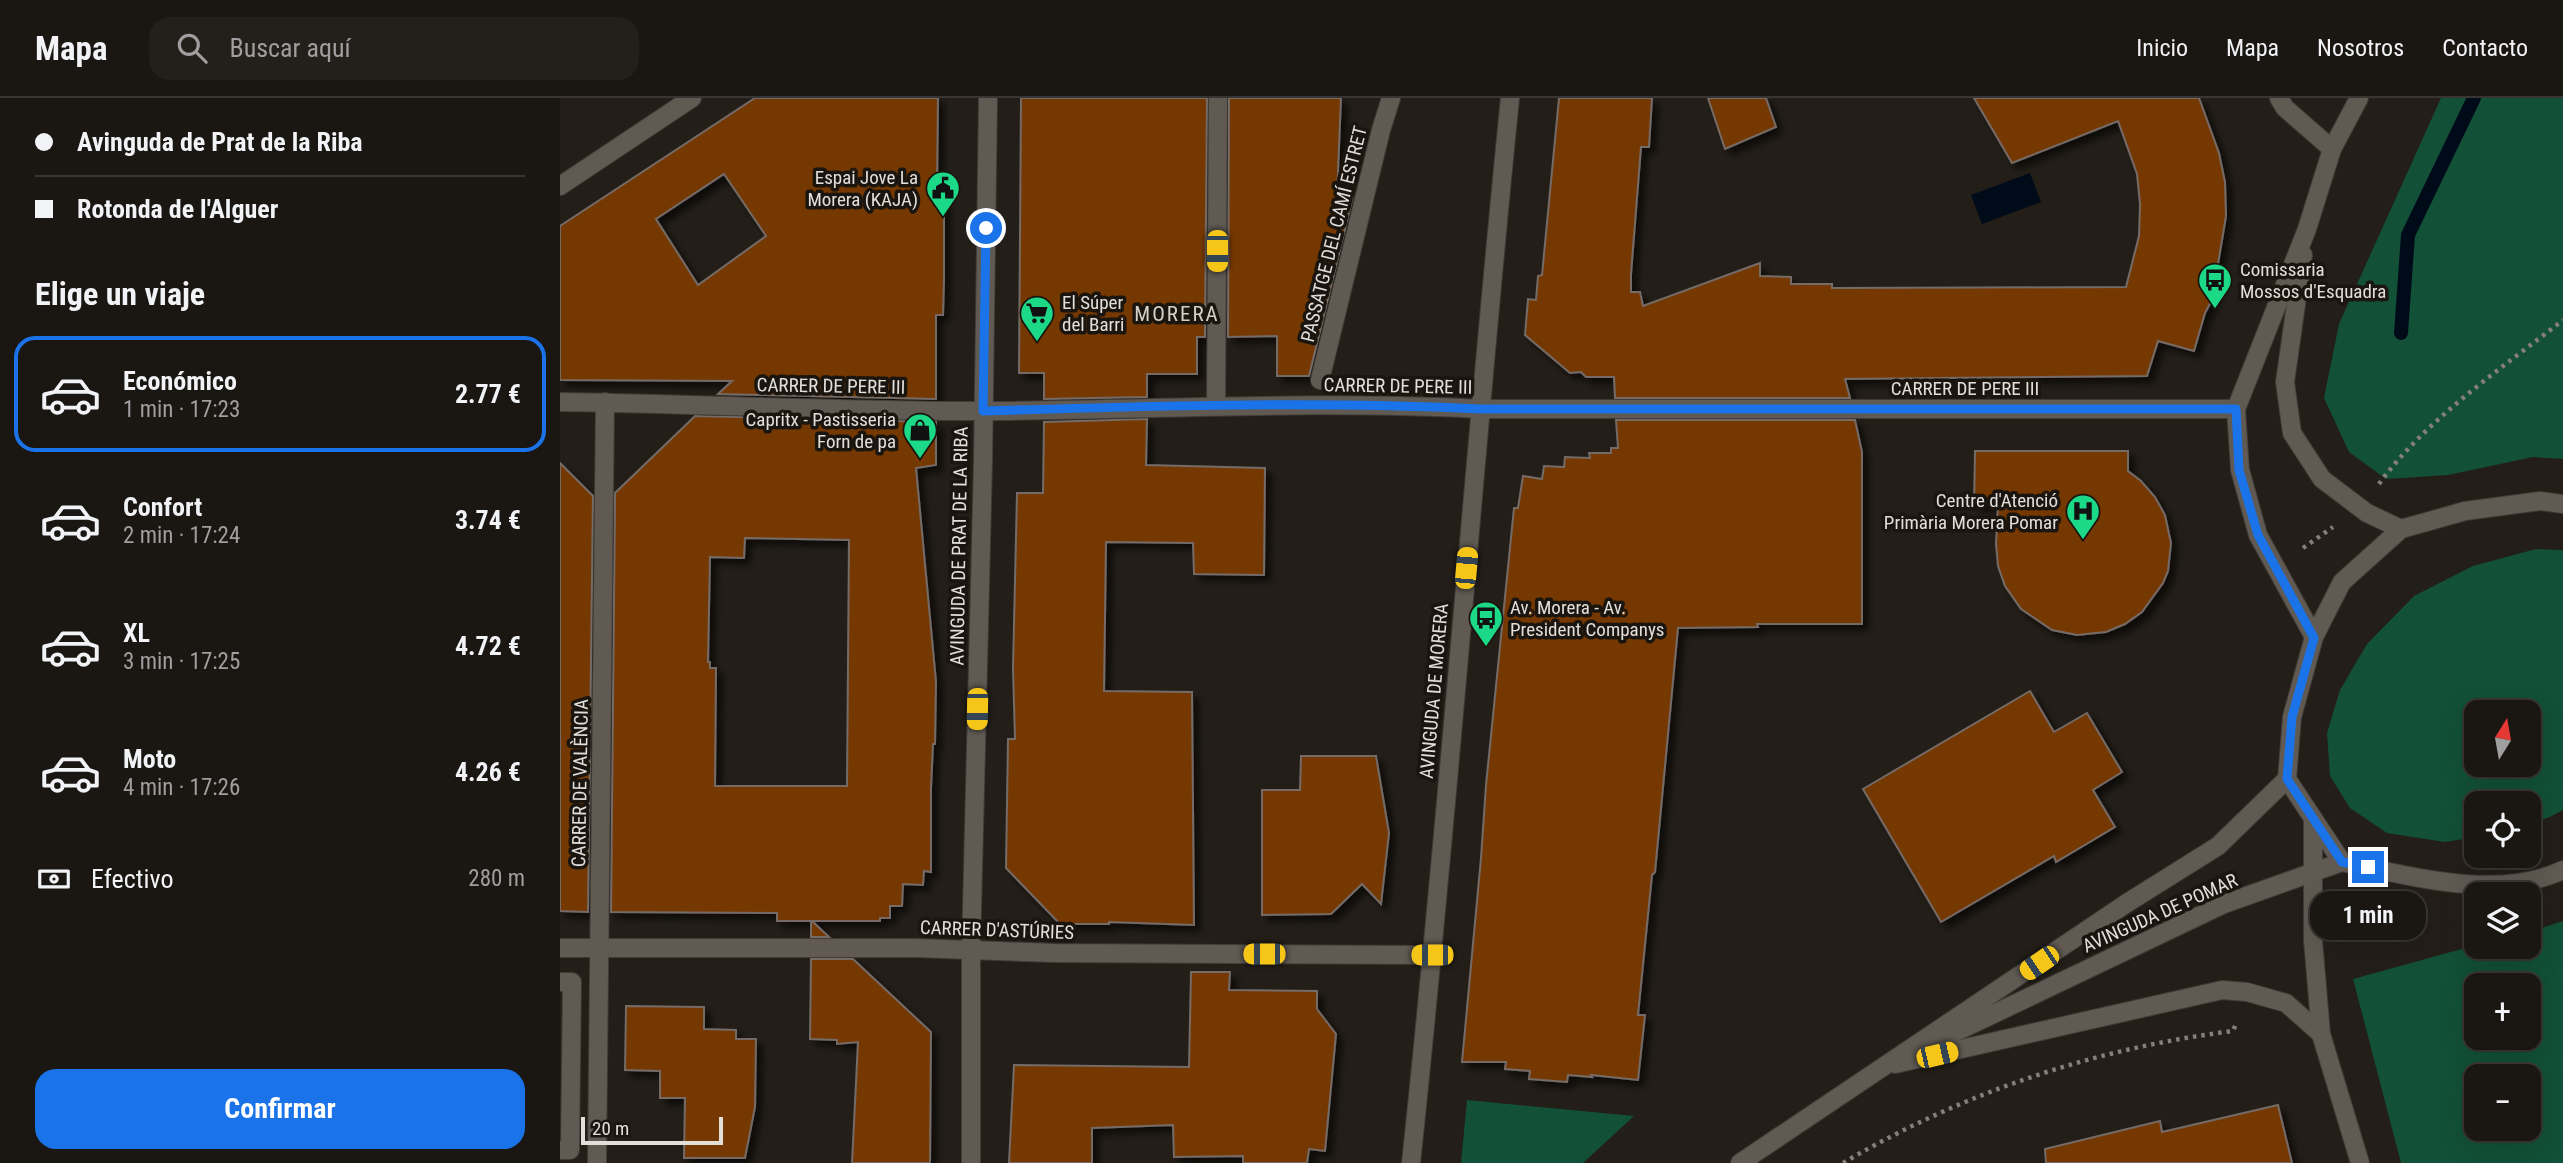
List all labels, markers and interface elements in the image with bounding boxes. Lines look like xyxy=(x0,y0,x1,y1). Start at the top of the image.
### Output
search box xyxy=(149,17,639,80)
text: Mapa xyxy=(35,29,107,68)
icon: search xyxy=(173,29,211,67)
text: Buscar aquí xyxy=(229,33,351,63)
text: Inicio xyxy=(2136,34,2188,62)
text: Mapa xyxy=(2226,34,2279,62)
text: Nosotros xyxy=(2317,34,2404,62)
text: Contacto xyxy=(2442,34,2528,62)
street label: PASSATGE DEL CAMÍ ESTRET xyxy=(1296,123,1372,344)
text: Avinguda de Prat de la Riba xyxy=(77,127,363,157)
place label: Espai Jove La Morera (KAJA) xyxy=(807,166,918,211)
public building icon: Espai Jove La Morera (KAJA) xyxy=(924,169,962,218)
text: Rotonda de l'Alguer xyxy=(77,194,278,224)
route start xyxy=(970,212,1002,244)
car xyxy=(1207,230,1228,272)
place label: Comissaria Mossos d'Esquadra xyxy=(2240,258,2386,303)
bus stop icon: Comissaria Mossos d'Esquadra xyxy=(2196,261,2234,310)
text: Elige un viaje xyxy=(35,275,205,313)
place label: El Súper del Barri xyxy=(1062,291,1124,336)
supermarket icon: El Súper del Barri xyxy=(1018,294,1056,343)
district label: MORERA xyxy=(1134,302,1220,326)
icon: car xyxy=(39,363,102,426)
text: Económico xyxy=(123,366,237,396)
street label: CARRER DE PERE III xyxy=(757,373,905,399)
street label: CARRER DE PERE III xyxy=(1324,373,1472,399)
street label: CARRER DE PERE III xyxy=(1891,377,2039,400)
text: 2.77 € xyxy=(455,379,521,409)
text: 1 min · 17:23 xyxy=(123,396,240,423)
place label: Capritx - Pastisseria Forn de pa xyxy=(746,408,896,453)
shop icon: Capritx - Pastisseria Forn de pa xyxy=(901,411,939,460)
street label: AVINGUDA DE PRAT DE LA RIBA xyxy=(945,426,973,666)
icon: car xyxy=(39,489,102,552)
place label: Centre d'Atenció Primària Morera Pomar xyxy=(1884,489,2058,534)
text: Confort xyxy=(123,492,202,522)
hospital icon: Centre d'Atenció Primària Morera Pomar xyxy=(2064,492,2102,541)
text: 3.74 € xyxy=(455,505,521,535)
text: 2 min · 17:24 xyxy=(123,522,240,549)
car xyxy=(1454,546,1479,590)
place label: Av. Morera - Av. President Companys xyxy=(1510,596,1664,641)
bus stop icon: Av. Morera - Av. President Companys xyxy=(1467,599,1505,648)
street label: AVINGUDA DE MORERA xyxy=(1415,602,1453,780)
icon: car xyxy=(39,615,102,678)
text: XL xyxy=(123,618,150,648)
text: 4.72 € xyxy=(455,631,521,661)
text: 3 min · 17:25 xyxy=(123,648,240,675)
car xyxy=(967,688,988,730)
street label: CARRER DE VALÈNCIA xyxy=(567,699,593,867)
north arrow xyxy=(2464,700,2541,777)
map controls xyxy=(2464,700,2541,1141)
icon: car xyxy=(39,741,102,804)
text: Moto xyxy=(123,744,176,774)
text: 4.26 € xyxy=(455,757,521,787)
text: 4 min · 17:26 xyxy=(123,774,240,801)
button: locate xyxy=(2464,791,2541,868)
route end xyxy=(2352,851,2384,883)
icon: cash xyxy=(35,860,73,898)
text: Efectivo xyxy=(91,864,173,894)
text: 280 m xyxy=(468,865,525,892)
street label: AVINGUDA DE POMAR xyxy=(2079,868,2241,958)
button: layers xyxy=(2464,882,2541,959)
callout: 1 min xyxy=(2310,892,2426,940)
text: 1 min xyxy=(2342,902,2394,929)
street label: CARRER D'ASTÚRIES xyxy=(919,916,1075,944)
car xyxy=(2016,943,2063,983)
car xyxy=(1244,944,1286,965)
car xyxy=(1412,945,1454,966)
button: + xyxy=(2464,973,2541,1050)
car xyxy=(1915,1040,1960,1070)
button: − xyxy=(2464,1064,2541,1141)
button: Confirmar xyxy=(35,1069,525,1149)
scale bar xyxy=(581,1114,723,1146)
text: 20 m xyxy=(592,1117,629,1140)

